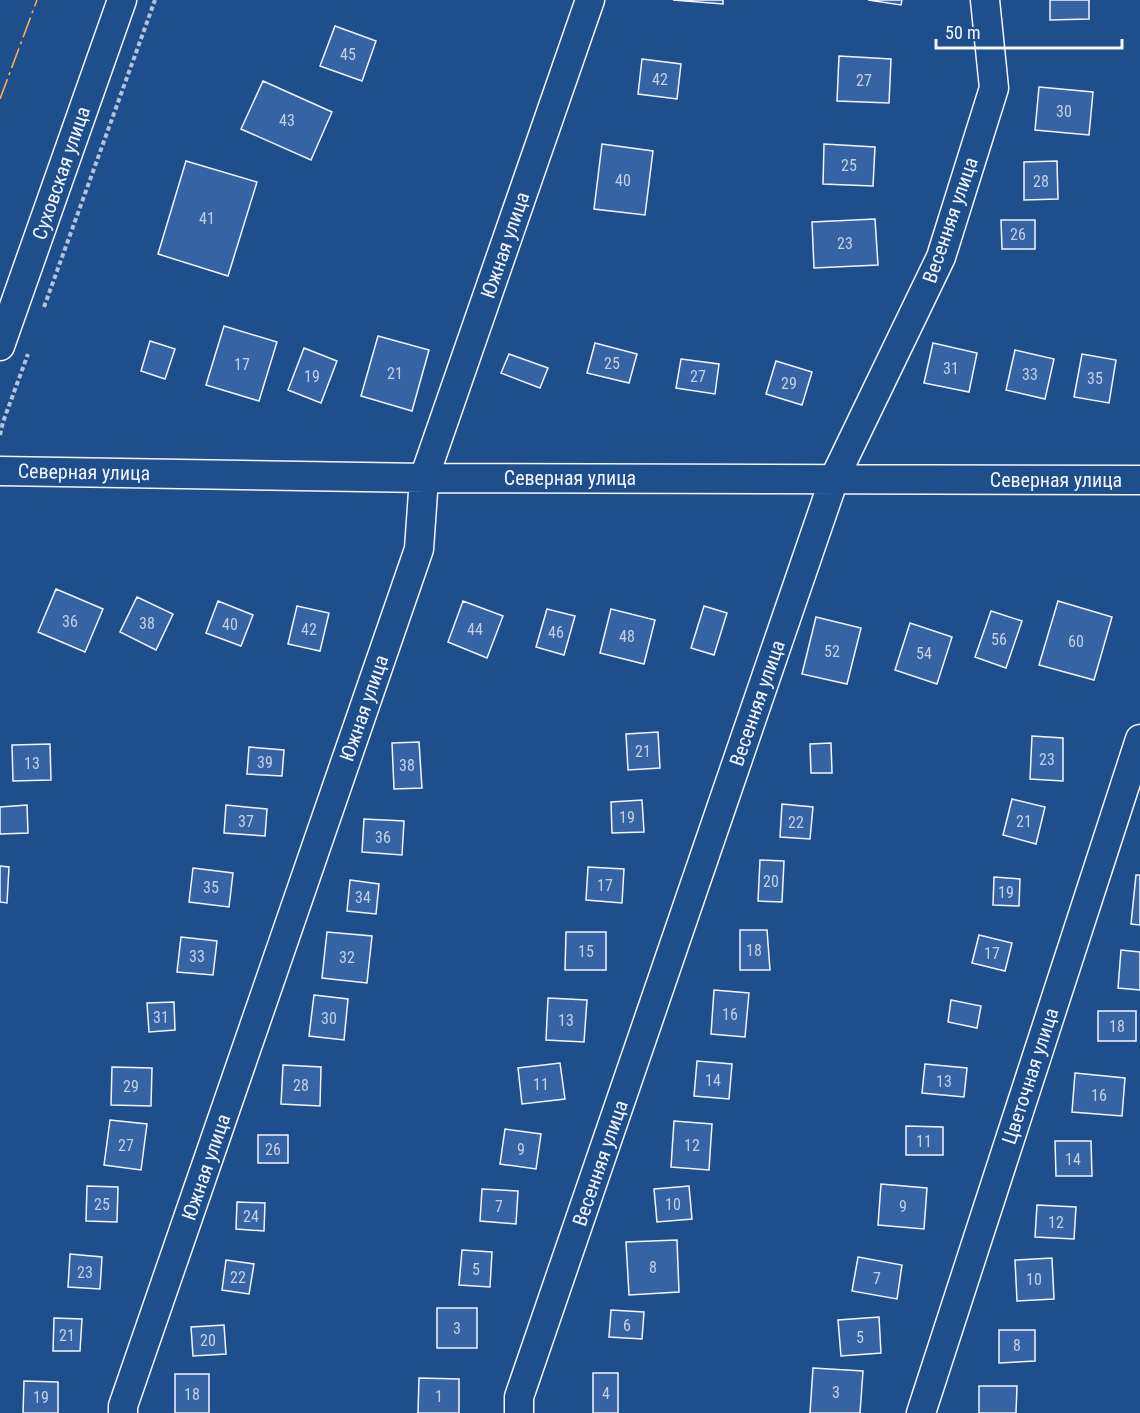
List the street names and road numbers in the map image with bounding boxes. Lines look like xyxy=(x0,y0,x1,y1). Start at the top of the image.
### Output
street label: Суховская улица xyxy=(27,103,95,243)
street label: Весенняя улица xyxy=(917,154,983,286)
street label: Южная улица xyxy=(476,189,534,301)
street label: Северная улица xyxy=(18,459,150,485)
street label: Северная улица xyxy=(504,466,636,490)
street label: Северная улица xyxy=(990,468,1122,492)
street label: Весенняя улица xyxy=(724,637,790,769)
street label: Южная улица xyxy=(335,652,393,764)
street label: Цветочная улица xyxy=(997,1005,1063,1147)
street label: Весенняя улица xyxy=(567,1097,633,1229)
street label: Южная улица xyxy=(177,1111,235,1223)

